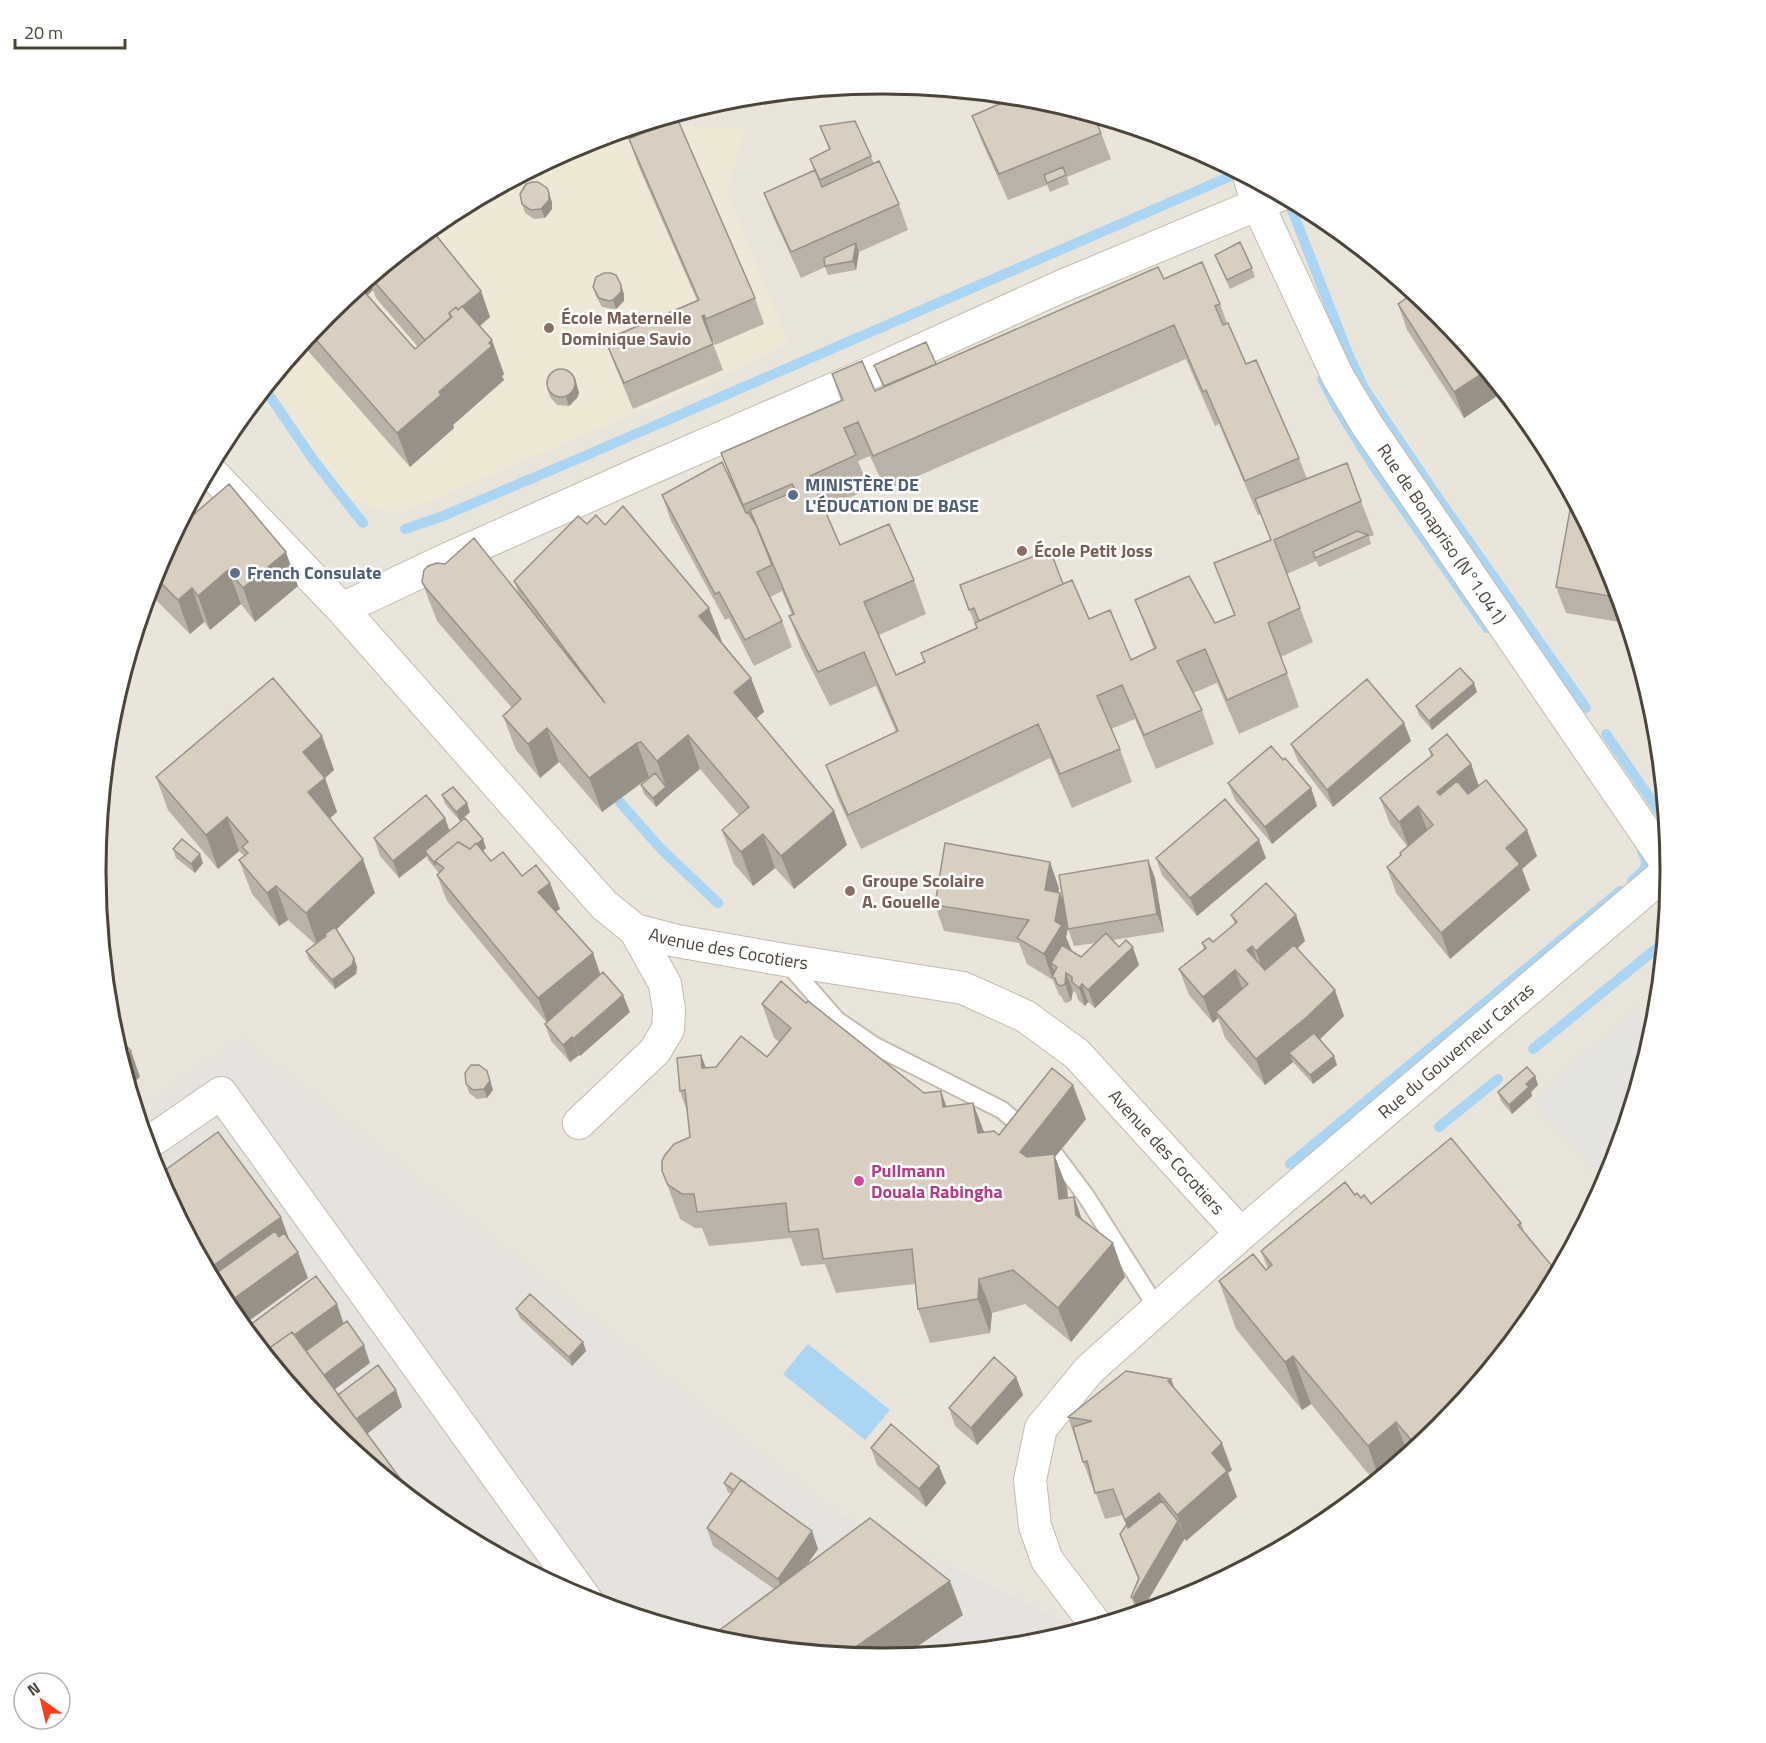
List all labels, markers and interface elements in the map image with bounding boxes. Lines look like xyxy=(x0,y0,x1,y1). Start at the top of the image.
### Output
scale bar xyxy=(15,12,124,50)
text: 20 m xyxy=(24,19,63,46)
place label: École Maternelle Dominique Savio xyxy=(561,304,692,352)
marker: École Maternelle Dominique Savio xyxy=(542,321,556,335)
street label: Rue de Bonapriso (N°1.041) xyxy=(1371,438,1513,629)
place label: MINISTÈRE DE L'ÉDUCATION DE BASE xyxy=(805,471,979,519)
marker: MINISTÈRE DE L'ÉDUCATION DE BASE xyxy=(786,488,800,502)
place label: École Petit Joss xyxy=(1034,537,1153,564)
marker: École Petit Joss xyxy=(1015,544,1029,558)
place label: French Consulate xyxy=(247,559,381,586)
marker: French Consulate xyxy=(228,566,242,580)
place label: Groupe Scolaire A. Gouelle xyxy=(862,867,984,915)
marker: Groupe Scolaire A. Gouelle xyxy=(843,884,857,898)
street label: Avenue des Cocotiers xyxy=(646,920,810,976)
street label: Rue du Gouverneur Carras xyxy=(1372,976,1540,1125)
street label: Avenue des Cocotiers xyxy=(1102,1083,1231,1221)
place label: Pullmann Douala Rabingha xyxy=(871,1157,1003,1205)
marker: Pullmann Douala Rabingha xyxy=(852,1174,866,1188)
north arrow xyxy=(12,1671,72,1731)
text: N xyxy=(22,1676,45,1702)

